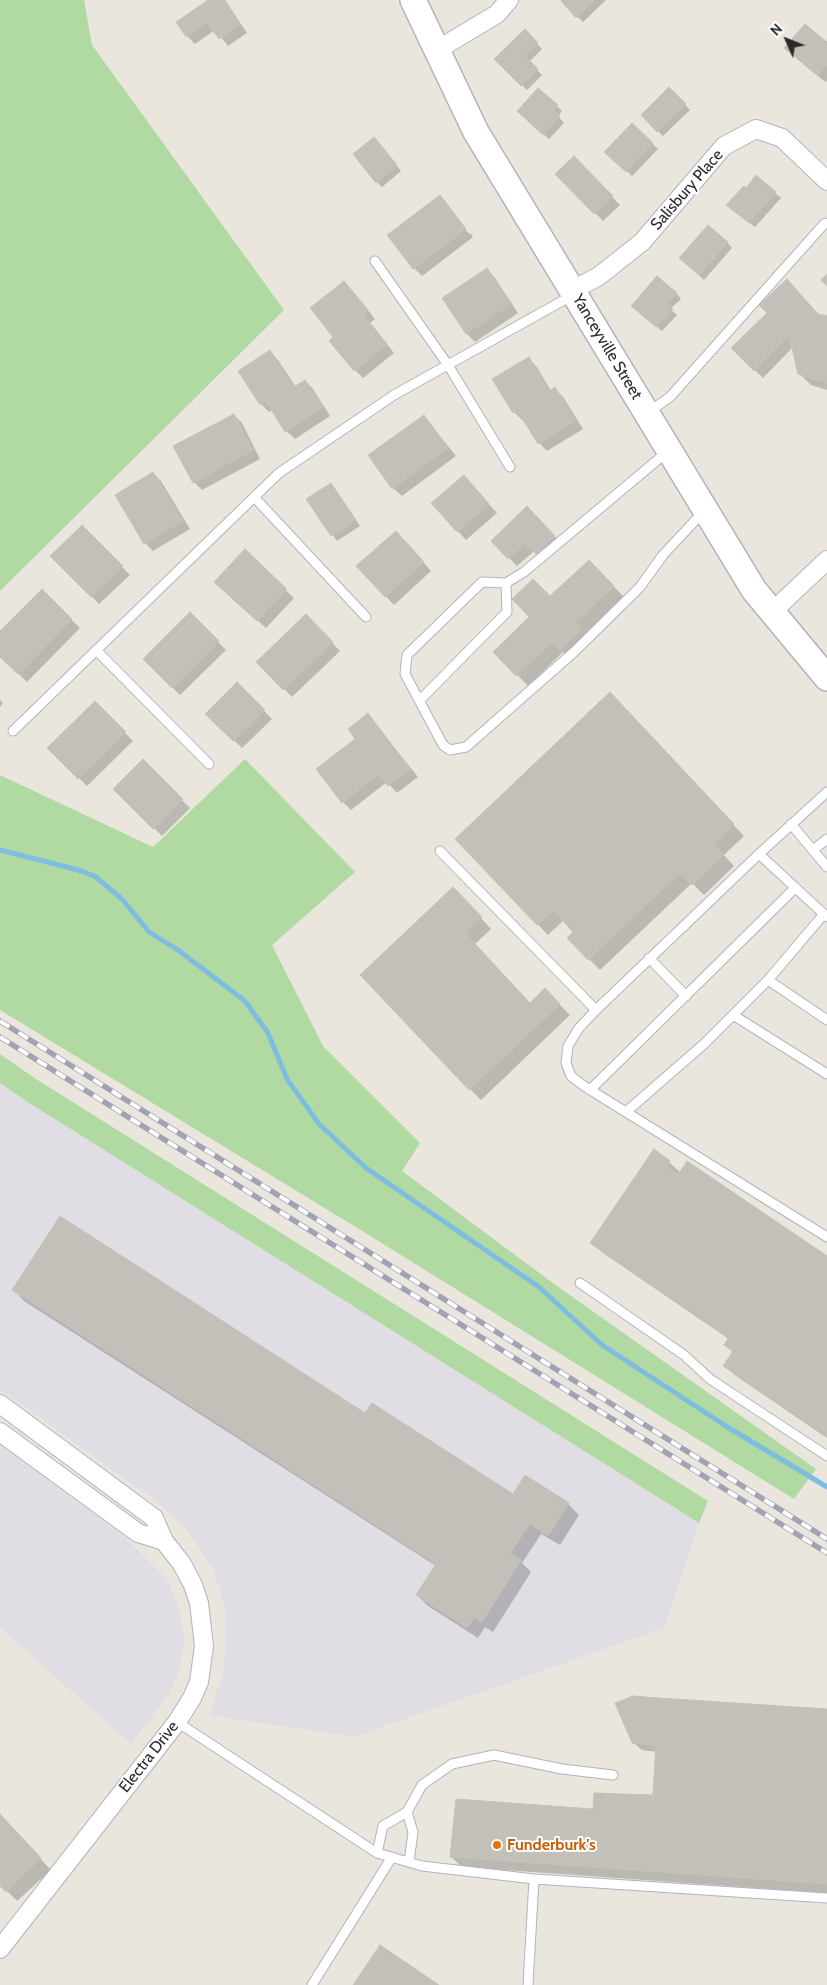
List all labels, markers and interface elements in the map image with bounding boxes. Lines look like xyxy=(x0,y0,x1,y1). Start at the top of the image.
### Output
north arrow xyxy=(762,15,812,65)
text: N xyxy=(766,20,786,39)
street label: Salisbury Place xyxy=(647,146,727,234)
street label: Yanceyville Street xyxy=(568,291,646,403)
street label: Electra Drive xyxy=(115,1717,183,1797)
place label: Funderburk's xyxy=(507,1835,596,1855)
marker: Funderburk's xyxy=(491,1839,503,1851)

